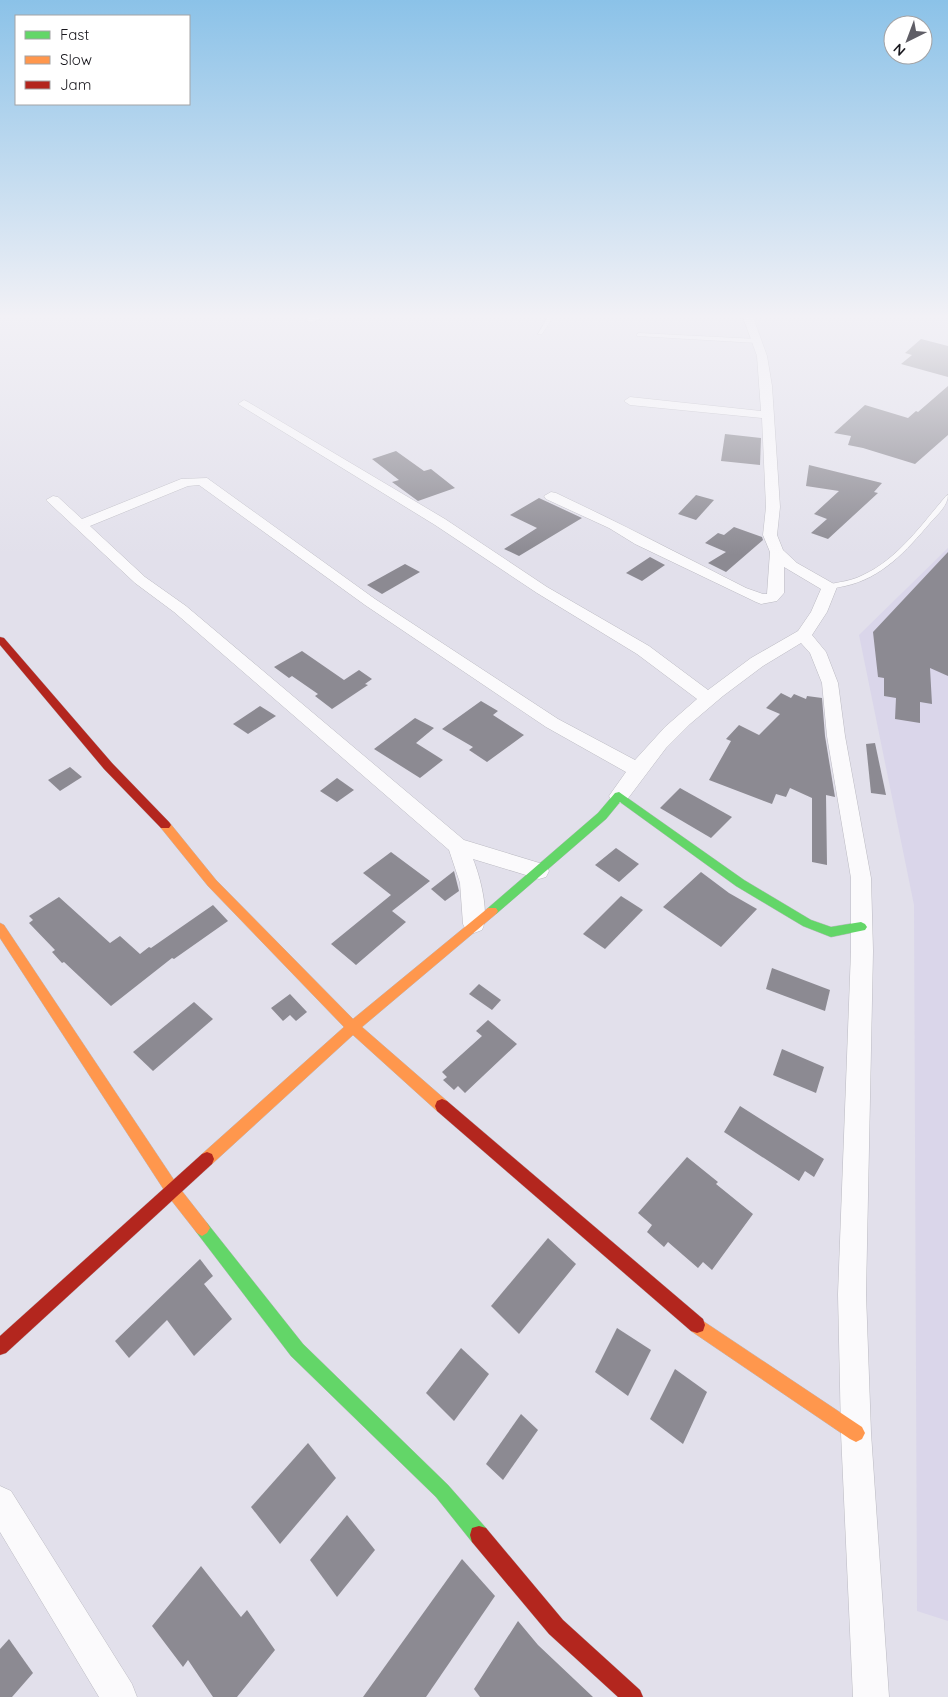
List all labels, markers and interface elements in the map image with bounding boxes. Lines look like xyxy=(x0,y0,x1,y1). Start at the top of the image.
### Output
legend xyxy=(15,15,190,105)
north arrow xyxy=(883,15,933,65)
text: Fast xyxy=(60,25,89,44)
text: N xyxy=(889,40,909,60)
text: Slow xyxy=(60,50,92,69)
text: Jam xyxy=(60,75,91,94)

